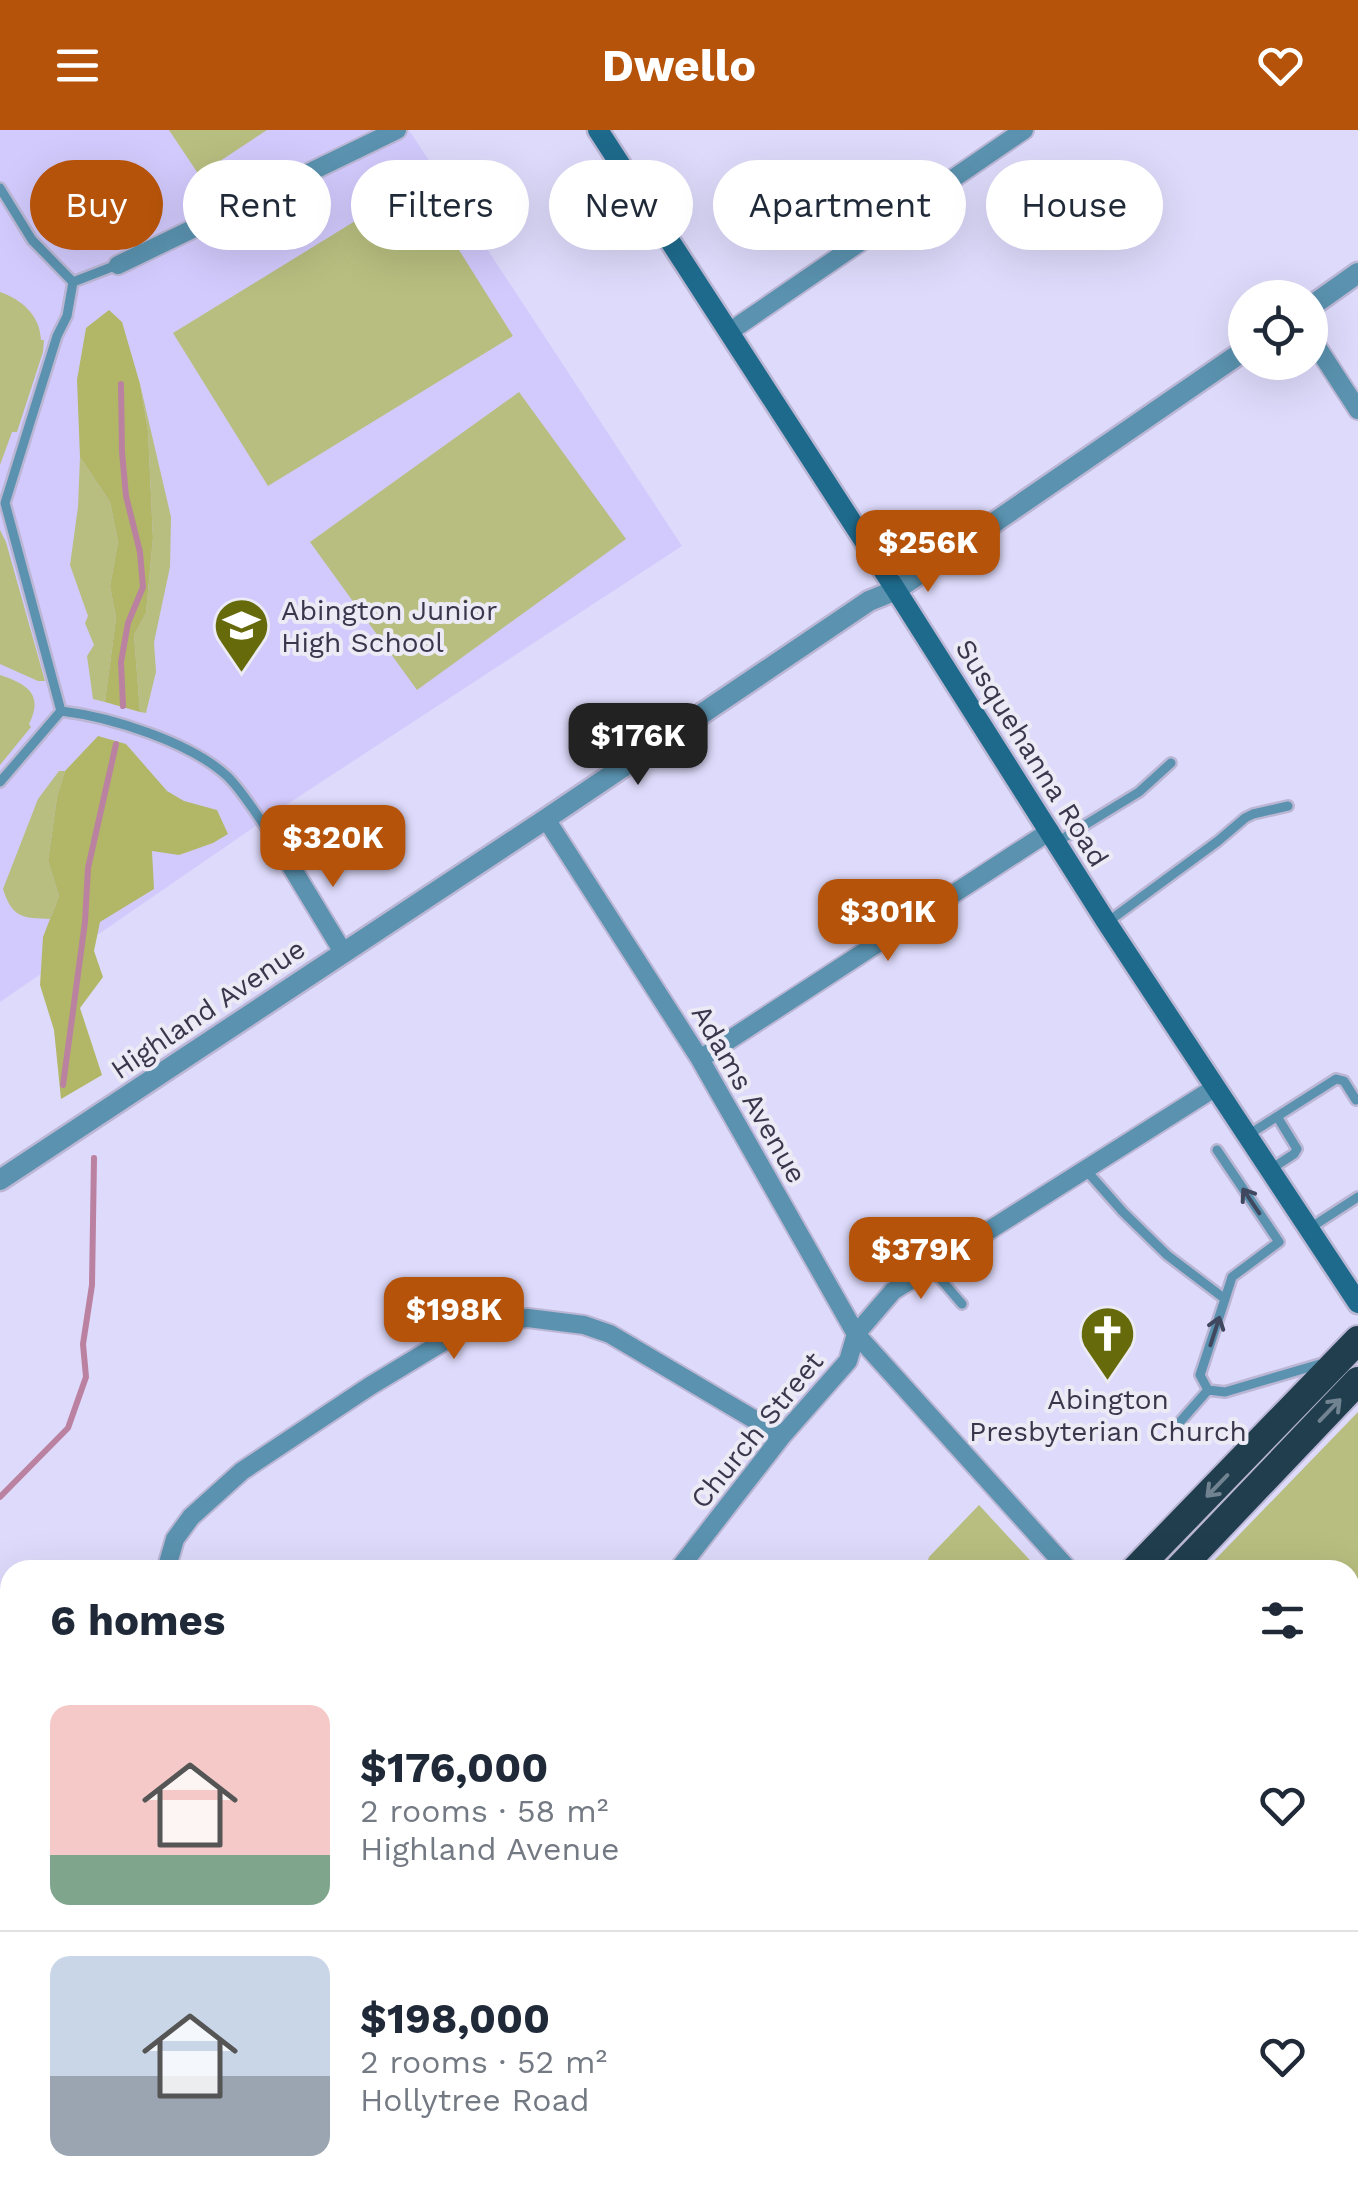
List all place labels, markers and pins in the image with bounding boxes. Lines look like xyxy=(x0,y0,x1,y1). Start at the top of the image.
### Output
pin: $256K xyxy=(858,510,998,595)
place label: Abington Junior High School xyxy=(281,594,497,659)
school or university icon: Abington Junior High School xyxy=(212,596,272,675)
pin: $176K xyxy=(568,703,708,788)
pin: $320K xyxy=(263,805,403,890)
pin: $301K xyxy=(818,879,958,964)
pin: $379K xyxy=(851,1217,991,1302)
pin: $198K xyxy=(384,1277,524,1362)
church icon: Abington Presbyterian Church xyxy=(1078,1303,1138,1382)
place label: Abington Presbyterian Church xyxy=(969,1383,1247,1448)

